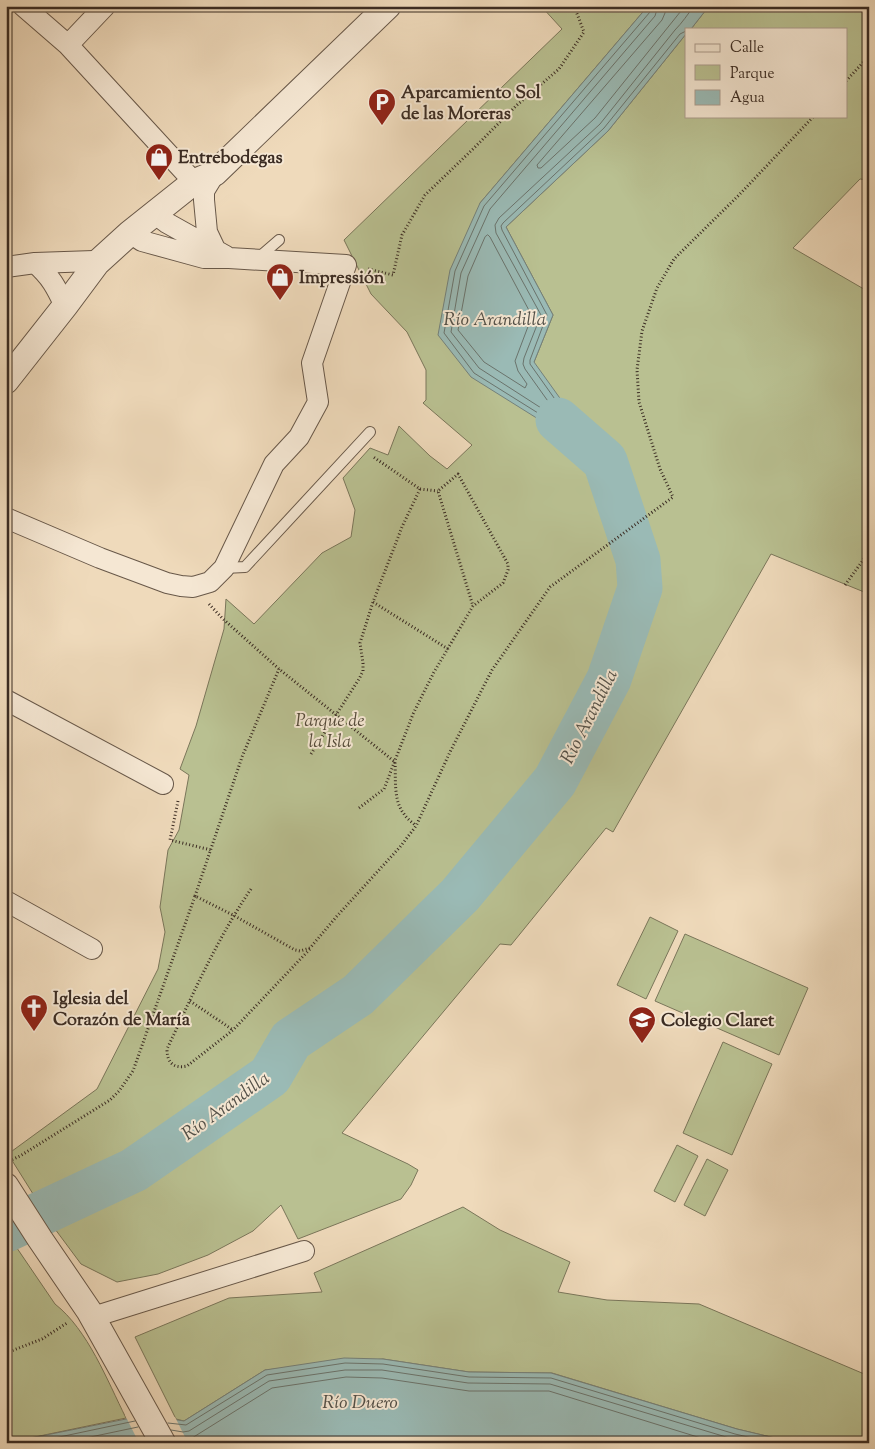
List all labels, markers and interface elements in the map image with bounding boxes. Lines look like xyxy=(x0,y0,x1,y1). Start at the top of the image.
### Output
legend xyxy=(685,28,848,118)
text: Calle xyxy=(730,38,764,59)
text: Parque xyxy=(730,64,774,85)
place label: Aparcamiento Sol de las Moreras xyxy=(401,81,542,128)
parking icon: Aparcamiento Sol de las Moreras xyxy=(367,87,397,126)
text: Agua xyxy=(730,88,765,109)
shop icon: Entrebodegas xyxy=(144,142,174,181)
place label: Entrebodegas xyxy=(178,146,283,172)
shop icon: Impressión xyxy=(265,262,295,301)
place label: Impressión xyxy=(299,266,385,292)
water label: Río Arandilla xyxy=(444,307,547,334)
water label: Río Arandilla xyxy=(555,665,626,769)
park label: Parque de la Isla xyxy=(296,709,364,756)
place label: Iglesia del Corazón de María xyxy=(53,987,191,1034)
church icon: Iglesia del Corazón de María xyxy=(19,993,49,1032)
school or university icon: Colegio Claret xyxy=(627,1005,657,1044)
place label: Colegio Claret xyxy=(661,1009,775,1035)
water label: Río Arandilla xyxy=(177,1066,276,1148)
water label: Río Duero xyxy=(322,1390,398,1417)

